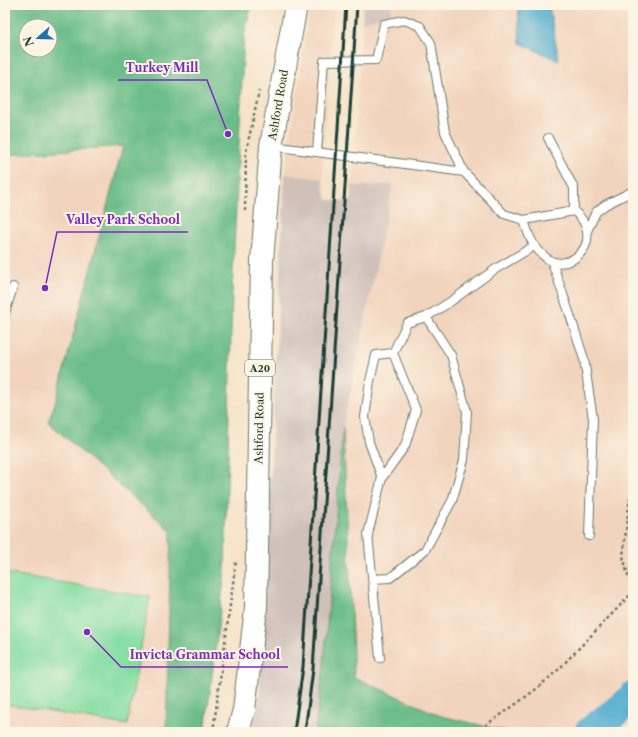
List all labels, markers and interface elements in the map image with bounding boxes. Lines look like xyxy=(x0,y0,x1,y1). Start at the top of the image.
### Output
north arrow xyxy=(18,18,58,58)
text: N xyxy=(20,34,37,48)
callout: Turkey Mill xyxy=(118,56,207,80)
text: Turkey Mill xyxy=(126,60,198,75)
street label: Ashford Road xyxy=(265,68,291,143)
callout: Valley Park School xyxy=(57,208,188,232)
text: Valley Park School xyxy=(65,212,180,227)
road number: A20 xyxy=(245,360,275,376)
street label: Ashford Road xyxy=(251,392,267,465)
callout: Invicta Grammar School xyxy=(121,643,288,667)
text: Invicta Grammar School xyxy=(130,647,280,662)

